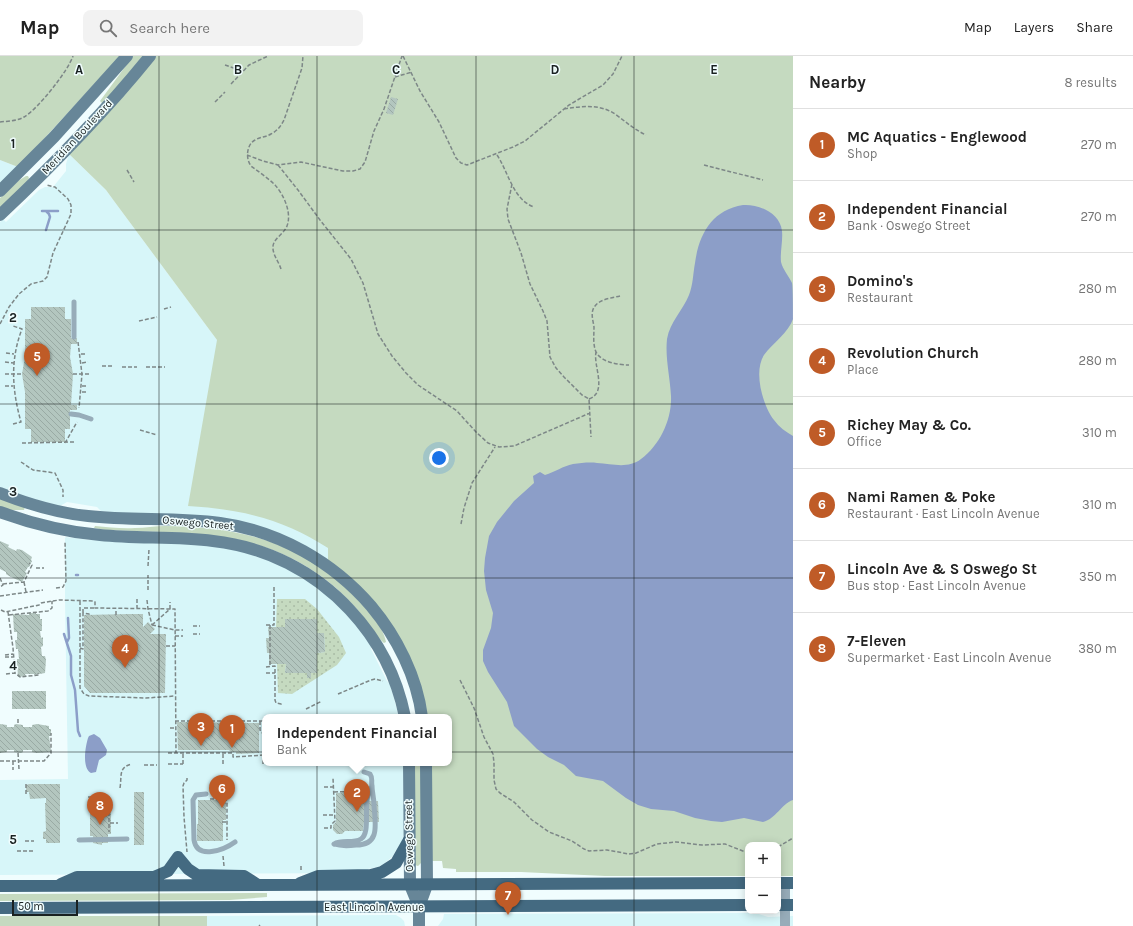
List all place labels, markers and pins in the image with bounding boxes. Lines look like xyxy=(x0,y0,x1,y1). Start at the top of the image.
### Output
pin: 5 xyxy=(24,343,50,376)
pin: 4 xyxy=(112,635,138,668)
pin: 3 xyxy=(188,713,214,746)
pin: 1 xyxy=(219,715,245,748)
pin: 6 xyxy=(209,775,235,808)
pin: 2 xyxy=(344,779,370,812)
pin: 8 xyxy=(87,792,113,825)
pin: 7 xyxy=(495,882,521,915)

